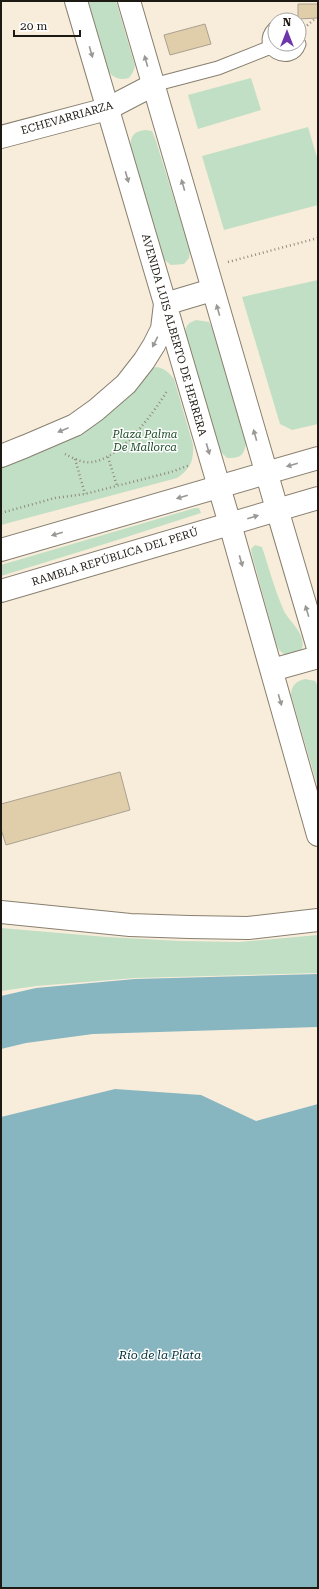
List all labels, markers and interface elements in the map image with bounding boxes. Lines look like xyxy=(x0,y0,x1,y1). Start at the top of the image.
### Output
scale bar xyxy=(14,12,80,38)
north arrow xyxy=(267,12,307,52)
text: N xyxy=(283,16,292,29)
text: 20 m xyxy=(20,19,47,33)
one-way arrow xyxy=(88,46,94,58)
one-way arrow xyxy=(143,54,149,66)
street label: ECHEVARRIARZA xyxy=(20,99,115,137)
one-way arrow xyxy=(124,171,130,183)
one-way arrow xyxy=(179,179,185,192)
street label: AVENIDA LUIS ALBERTO DE HERRERA xyxy=(139,232,209,438)
one-way arrow xyxy=(215,304,221,316)
one-way arrow xyxy=(152,336,159,347)
one-way arrow xyxy=(57,426,69,433)
park label: Plaza Palma De Mallorca xyxy=(112,428,178,454)
one-way arrow xyxy=(252,429,258,441)
one-way arrow xyxy=(205,443,211,455)
one-way arrow xyxy=(286,463,298,469)
one-way arrow xyxy=(175,494,187,500)
one-way arrow xyxy=(248,513,260,519)
street label: RAMBLA REPÚBLICA DEL PERÚ xyxy=(30,524,200,589)
one-way arrow xyxy=(51,531,63,537)
one-way arrow xyxy=(238,555,244,567)
one-way arrow xyxy=(304,604,310,616)
one-way arrow xyxy=(277,694,283,706)
water label: Río de la Plata xyxy=(118,1348,201,1362)

